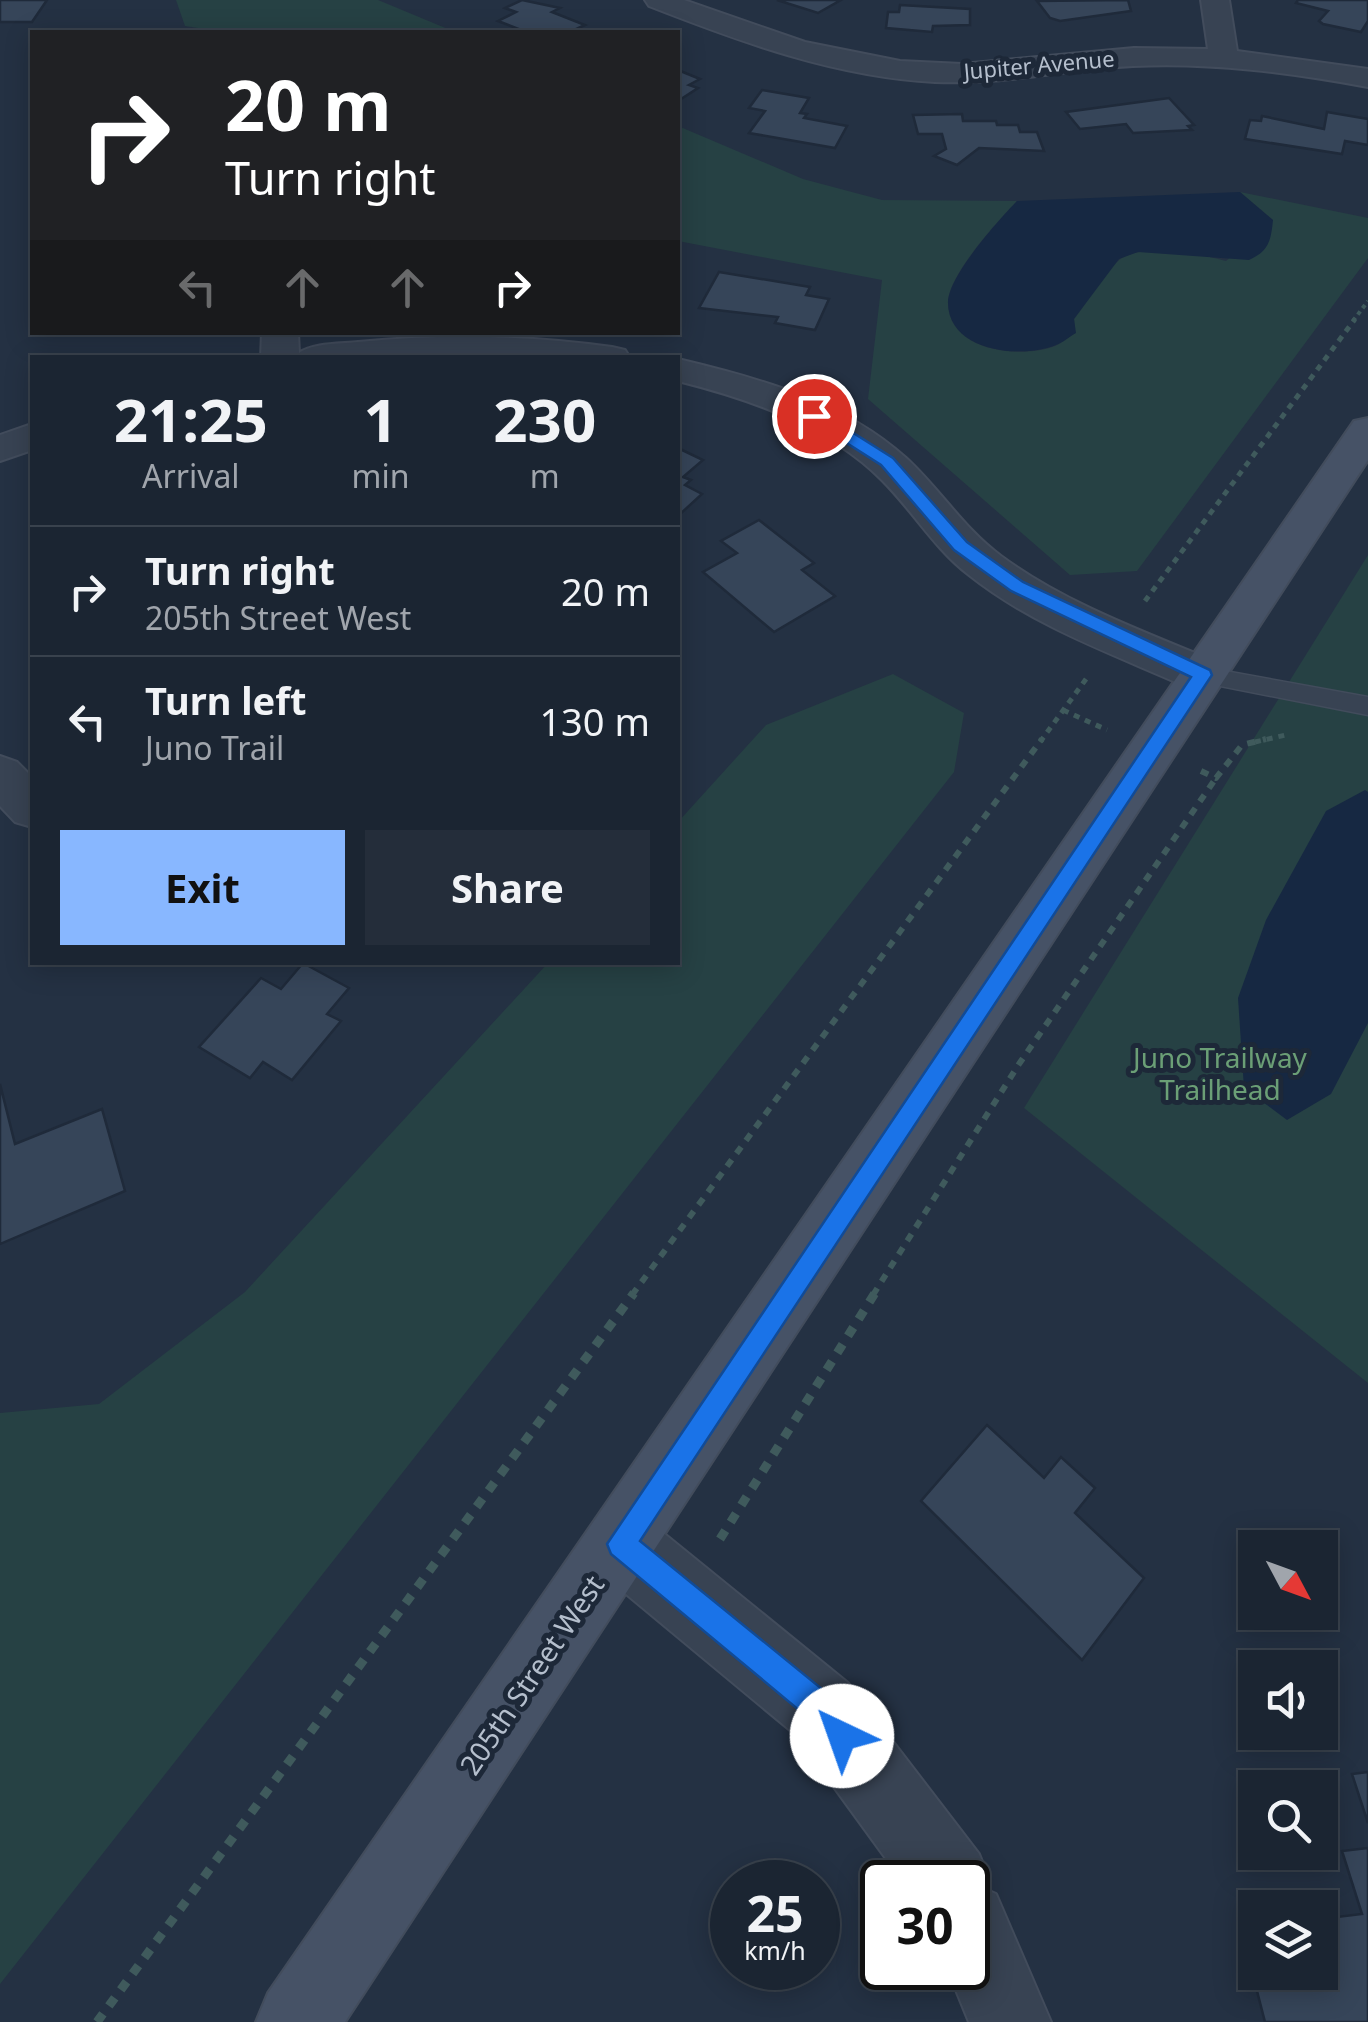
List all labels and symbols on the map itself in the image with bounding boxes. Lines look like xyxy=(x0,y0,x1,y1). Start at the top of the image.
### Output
street label: Jupiter Avenue xyxy=(960,42,1116,86)
pin xyxy=(772,374,857,459)
park label: Juno Trailway Trailhead xyxy=(1130,1038,1308,1108)
north arrow xyxy=(1238,1530,1338,1630)
street label: 205th Street West xyxy=(450,1567,612,1782)
position arrow xyxy=(790,1684,894,1788)
speed limit sign: 30 xyxy=(860,1860,990,1990)

